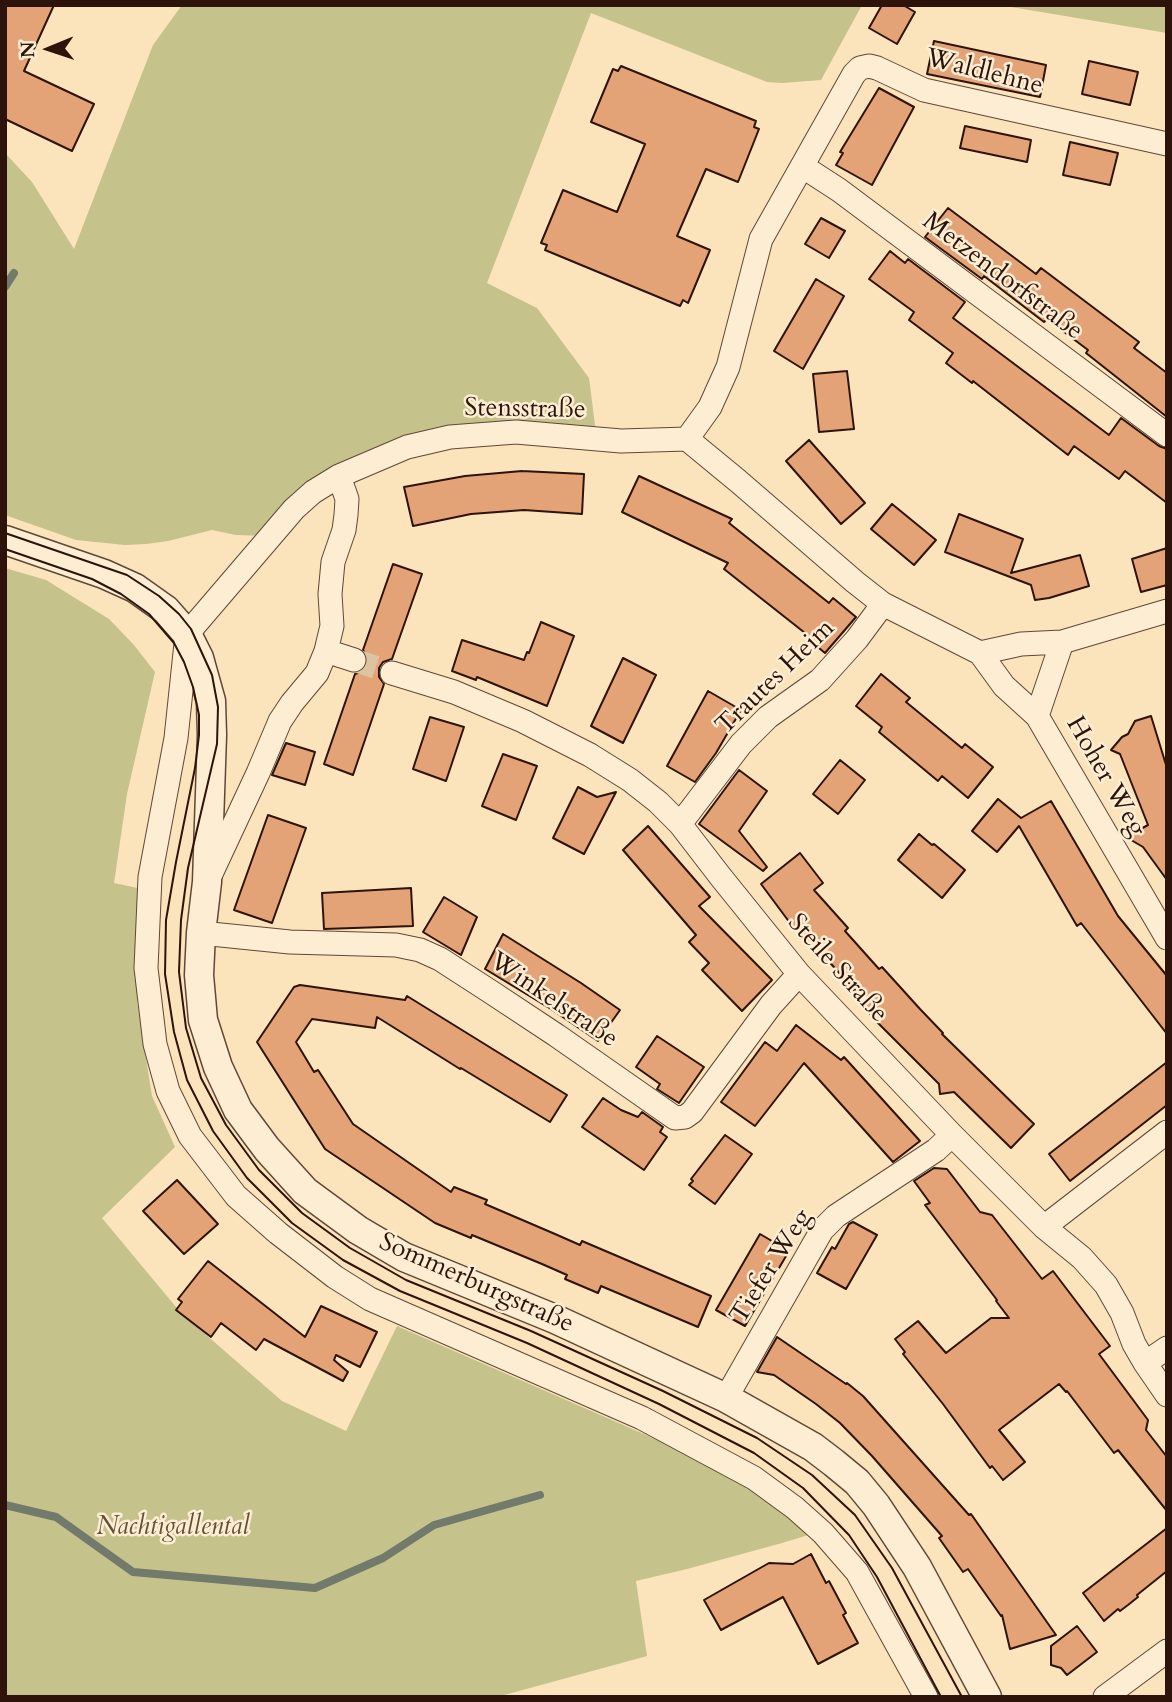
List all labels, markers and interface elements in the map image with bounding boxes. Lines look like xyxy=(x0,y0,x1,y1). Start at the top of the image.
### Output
north arrow xyxy=(14,14,84,84)
text: N xyxy=(15,41,41,58)
street label: Waldlehne xyxy=(922,43,1046,103)
street label: Metzendorfstraße xyxy=(916,206,1088,348)
street label: Stensstraße xyxy=(464,393,586,427)
street label: Trautes Heim xyxy=(710,614,842,742)
street label: Hoher Weg xyxy=(1058,711,1152,843)
street label: Steile Straße xyxy=(780,908,894,1030)
street label: Winkelstraße xyxy=(483,947,623,1055)
street label: Tiefer Weg xyxy=(724,1204,820,1330)
street label: Sommerburgstraße xyxy=(374,1227,578,1341)
park label: Nachtigallental xyxy=(97,1512,249,1544)

